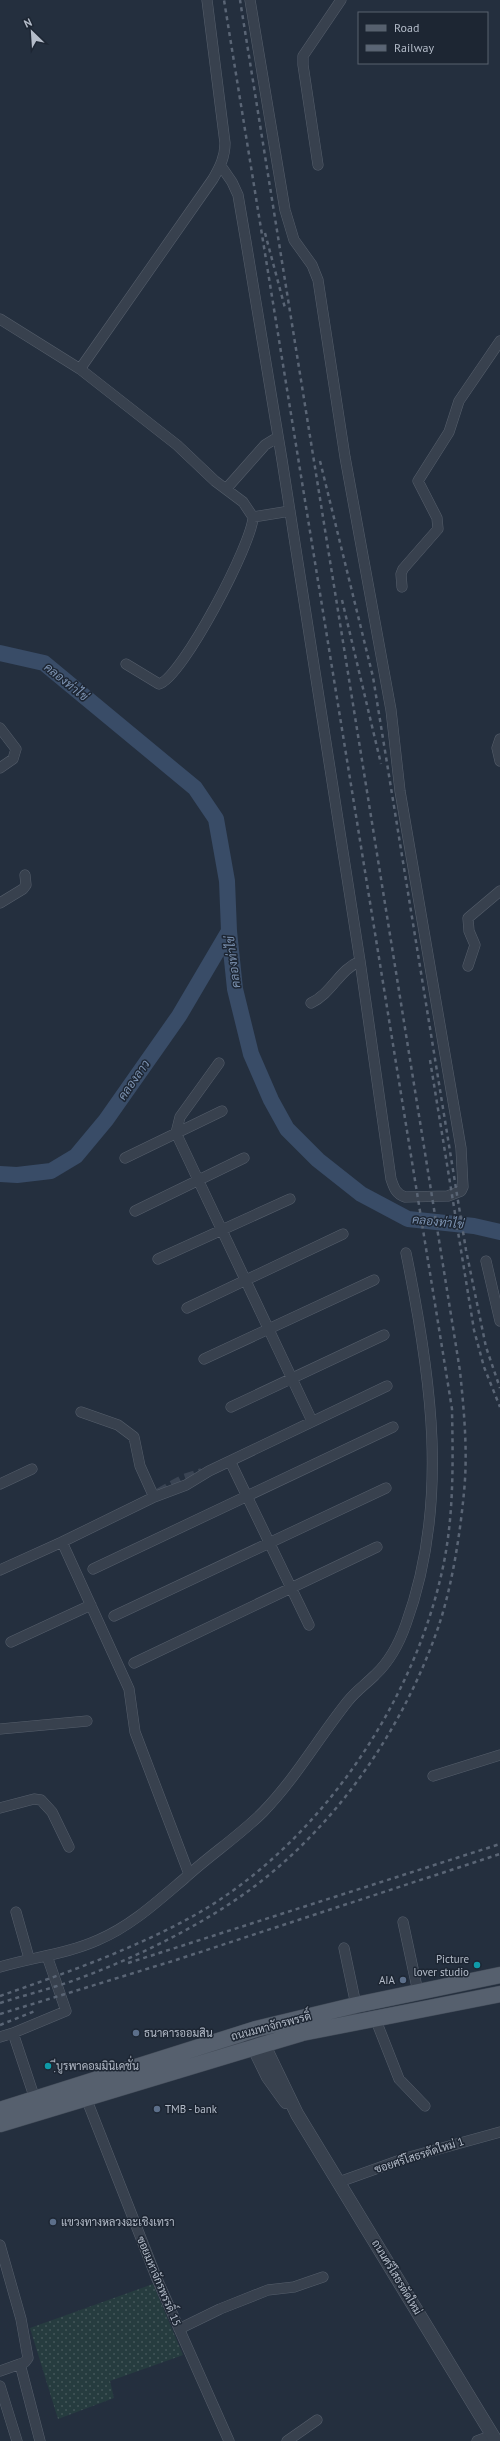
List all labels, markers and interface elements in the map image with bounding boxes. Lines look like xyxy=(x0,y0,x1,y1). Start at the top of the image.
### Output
north arrow xyxy=(12,12,52,52)
legend xyxy=(358,12,488,64)
text: N xyxy=(22,15,34,31)
text: Road xyxy=(394,20,419,35)
text: Railway xyxy=(394,40,434,55)
water label: คลองท่าไข่ xyxy=(41,659,92,705)
water label: คลองท่าไข่ xyxy=(222,934,243,989)
water label: คลองลาว xyxy=(114,1057,153,1103)
water label: คลองท่าไข่ xyxy=(411,1211,466,1232)
place label: Picture lover studio xyxy=(414,1952,469,1979)
marker: Picture lover studio xyxy=(472,1960,482,1970)
place label: AIA xyxy=(379,1973,396,1987)
marker: AIA xyxy=(398,1975,408,1985)
street label: ถนนมหาจักรพรรดิ์ xyxy=(228,2004,313,2043)
place label: ธนาคารออมสิน xyxy=(144,2026,213,2040)
marker: ธนาคารออมสิน xyxy=(131,2028,141,2038)
place label: ฺีบูรพาคอมมินิเคชั่น xyxy=(50,2055,139,2074)
marker: ฺีบูรพาคอมมินิเคชั่น xyxy=(43,2061,53,2071)
place label: TMB - bank xyxy=(165,2102,218,2116)
marker: TMB - bank xyxy=(152,2104,162,2114)
street label: ซอยศรีโสธรตัดใหม่ 1 xyxy=(372,2133,466,2176)
place label: แขวงทางหลวงฉะเชิงเทรา xyxy=(61,2215,175,2229)
marker: แขวงทางหลวงฉะเชิงเทรา xyxy=(48,2217,58,2227)
street label: ซอยมหาจักรพรรดิ์ 15 xyxy=(134,2232,188,2328)
street label: ถนนศรีโสธรตัดใหม่ xyxy=(369,2236,426,2317)

